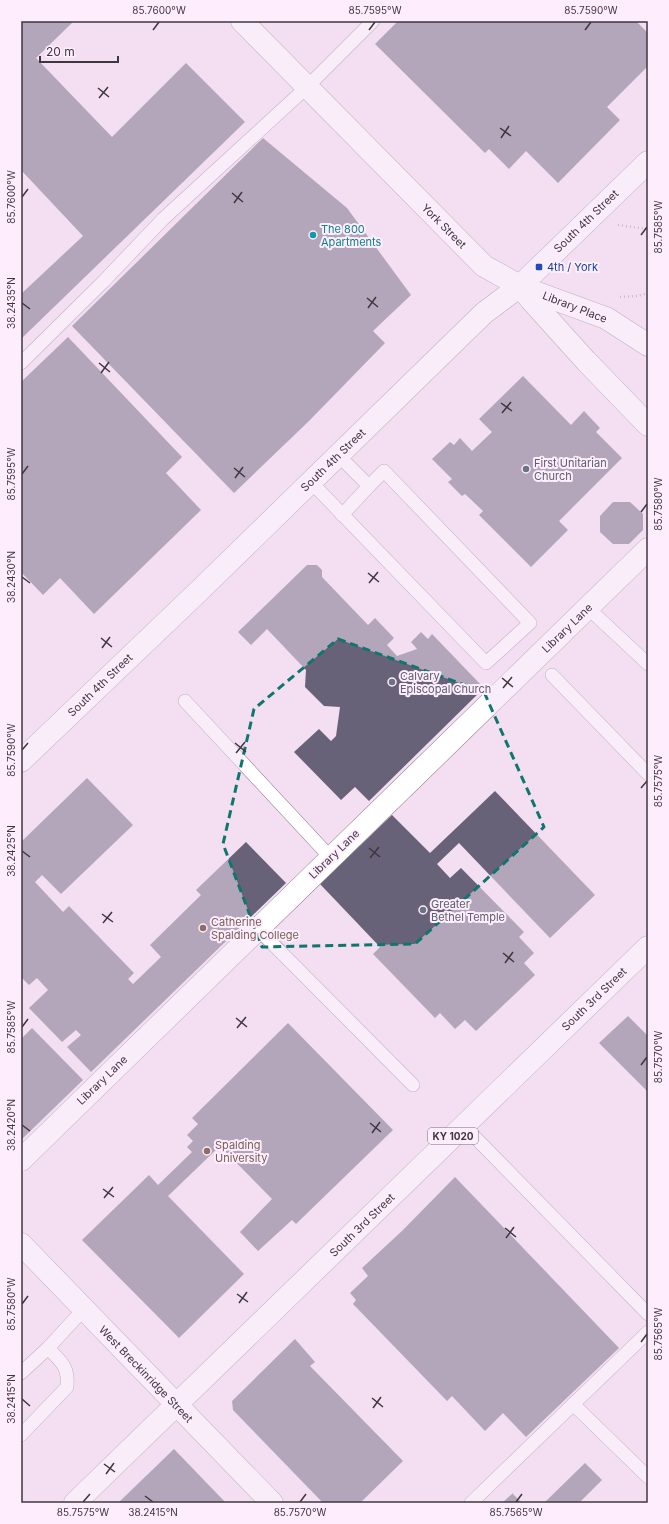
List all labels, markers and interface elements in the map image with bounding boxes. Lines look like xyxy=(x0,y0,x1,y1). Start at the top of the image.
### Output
text: 85.7600°W xyxy=(132,4,186,16)
text: 85.7595°W xyxy=(348,4,402,16)
text: 85.7590°W xyxy=(564,4,618,16)
scale bar xyxy=(40,38,118,64)
text: 20 m xyxy=(46,44,75,59)
text: 85.7600°W xyxy=(5,170,17,224)
street label: South 4th Street xyxy=(551,186,622,255)
text: 85.7585°W xyxy=(652,200,664,254)
street label: York Street xyxy=(419,201,470,252)
place label: The 800 Apartments xyxy=(321,222,382,249)
marker: The 800 Apartments xyxy=(308,230,318,240)
place label: 4th / York xyxy=(547,260,598,274)
marker: 4th / York xyxy=(534,262,544,272)
text: 38.2435°N xyxy=(5,277,17,329)
street label: Library Place xyxy=(541,288,609,326)
street label: South 4th Street xyxy=(298,425,369,494)
text: 85.7595°W xyxy=(5,447,17,501)
place label: First Unitarian Church xyxy=(534,456,607,483)
marker: First Unitarian Church xyxy=(521,464,531,474)
text: 85.7580°W xyxy=(652,477,664,531)
text: 38.2430°N xyxy=(5,551,17,603)
street label: Library Lane xyxy=(539,600,595,656)
street label: South 4th Street xyxy=(65,650,136,719)
place label: Calvary Episcopal Church xyxy=(400,669,491,696)
marker: Calvary Episcopal Church xyxy=(387,677,397,687)
text: 85.7590°W xyxy=(5,723,17,777)
text: 85.7575°W xyxy=(652,755,664,807)
text: 38.2425°N xyxy=(5,825,17,877)
street label: Library Lane xyxy=(306,826,362,882)
place label: Greater Bethel Temple xyxy=(431,897,505,924)
marker: Greater Bethel Temple xyxy=(418,905,428,915)
place label: Catherine Spalding College xyxy=(211,915,299,942)
marker: Catherine Spalding College xyxy=(198,923,208,933)
street label: South 3rd Street xyxy=(559,964,630,1034)
text: 85.7585°W xyxy=(5,1000,17,1054)
text: 85.7570°W xyxy=(652,1031,664,1083)
street label: Library Lane xyxy=(74,1052,130,1108)
text: 38.2420°N xyxy=(5,1099,17,1151)
road number: KY 1020 xyxy=(428,1128,478,1144)
place label: Spalding University xyxy=(215,1138,267,1165)
marker: Spalding University xyxy=(202,1146,212,1156)
street label: South 3rd Street xyxy=(327,1190,398,1260)
text: 85.7580°W xyxy=(5,1277,17,1331)
text: 85.7565°W xyxy=(652,1307,664,1361)
street label: West Breckinridge Street xyxy=(96,1323,196,1426)
text: 38.2415°N xyxy=(5,1374,17,1424)
text: 85.7575°W xyxy=(57,1506,109,1518)
text: 38.2415°N xyxy=(128,1506,178,1518)
text: 85.7570°W xyxy=(274,1506,326,1518)
text: 85.7565°W xyxy=(489,1506,543,1518)

